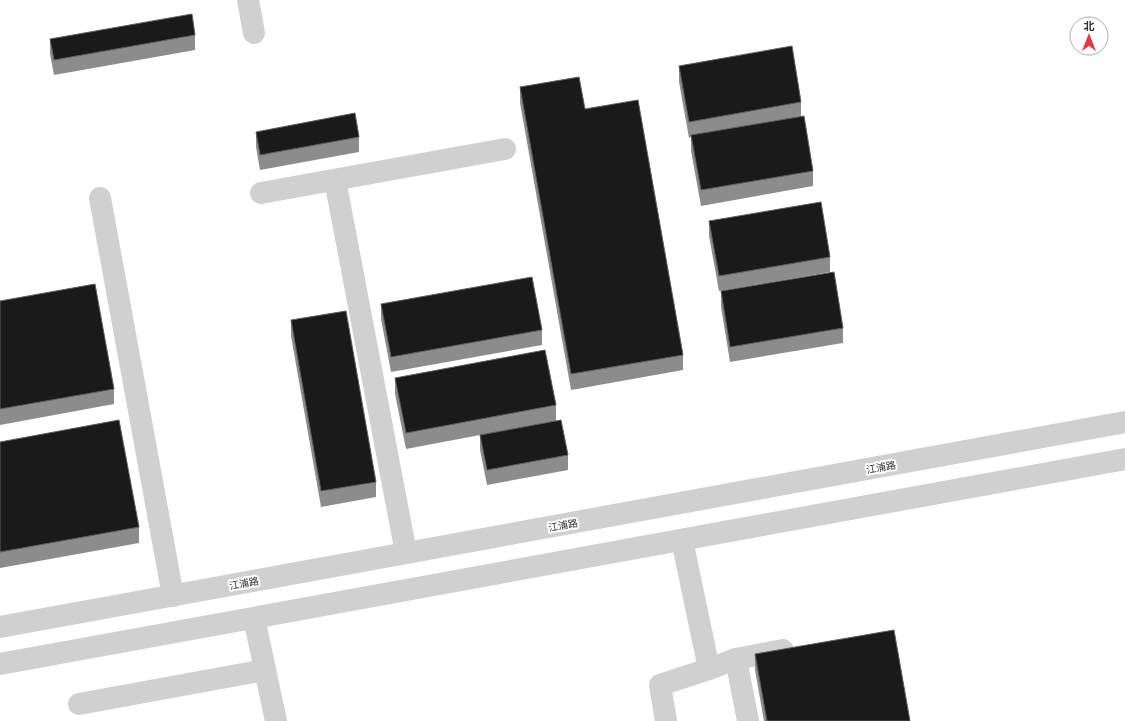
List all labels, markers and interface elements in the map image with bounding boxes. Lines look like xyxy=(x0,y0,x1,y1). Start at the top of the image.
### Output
north arrow xyxy=(1069,16,1109,56)
text: 北 xyxy=(1084,19,1095,33)
street label: 江浦路 xyxy=(865,458,897,476)
street label: 江浦路 xyxy=(547,516,579,534)
street label: 江浦路 xyxy=(228,574,260,592)

